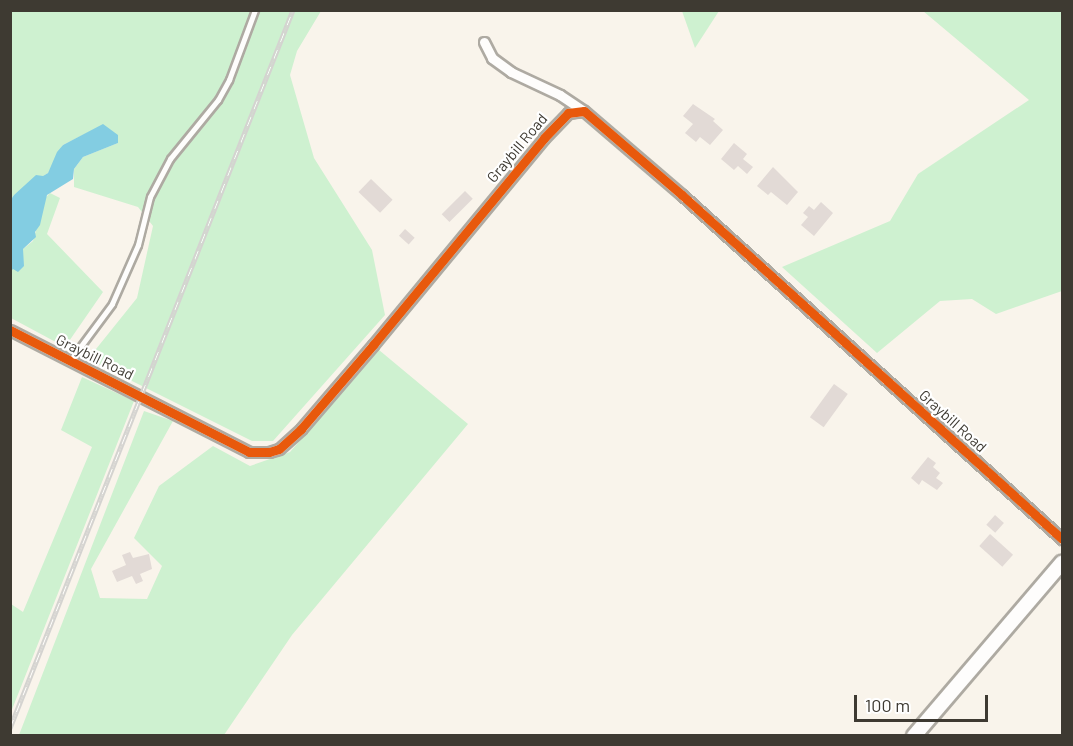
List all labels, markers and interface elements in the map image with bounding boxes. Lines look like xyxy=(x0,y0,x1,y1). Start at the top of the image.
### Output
street label: Graybill Road xyxy=(483,110,551,186)
street label: Graybill Road xyxy=(53,330,137,384)
street label: Graybill Road xyxy=(916,386,990,456)
scale bar xyxy=(857,683,990,721)
text: 100 m xyxy=(865,694,910,716)

